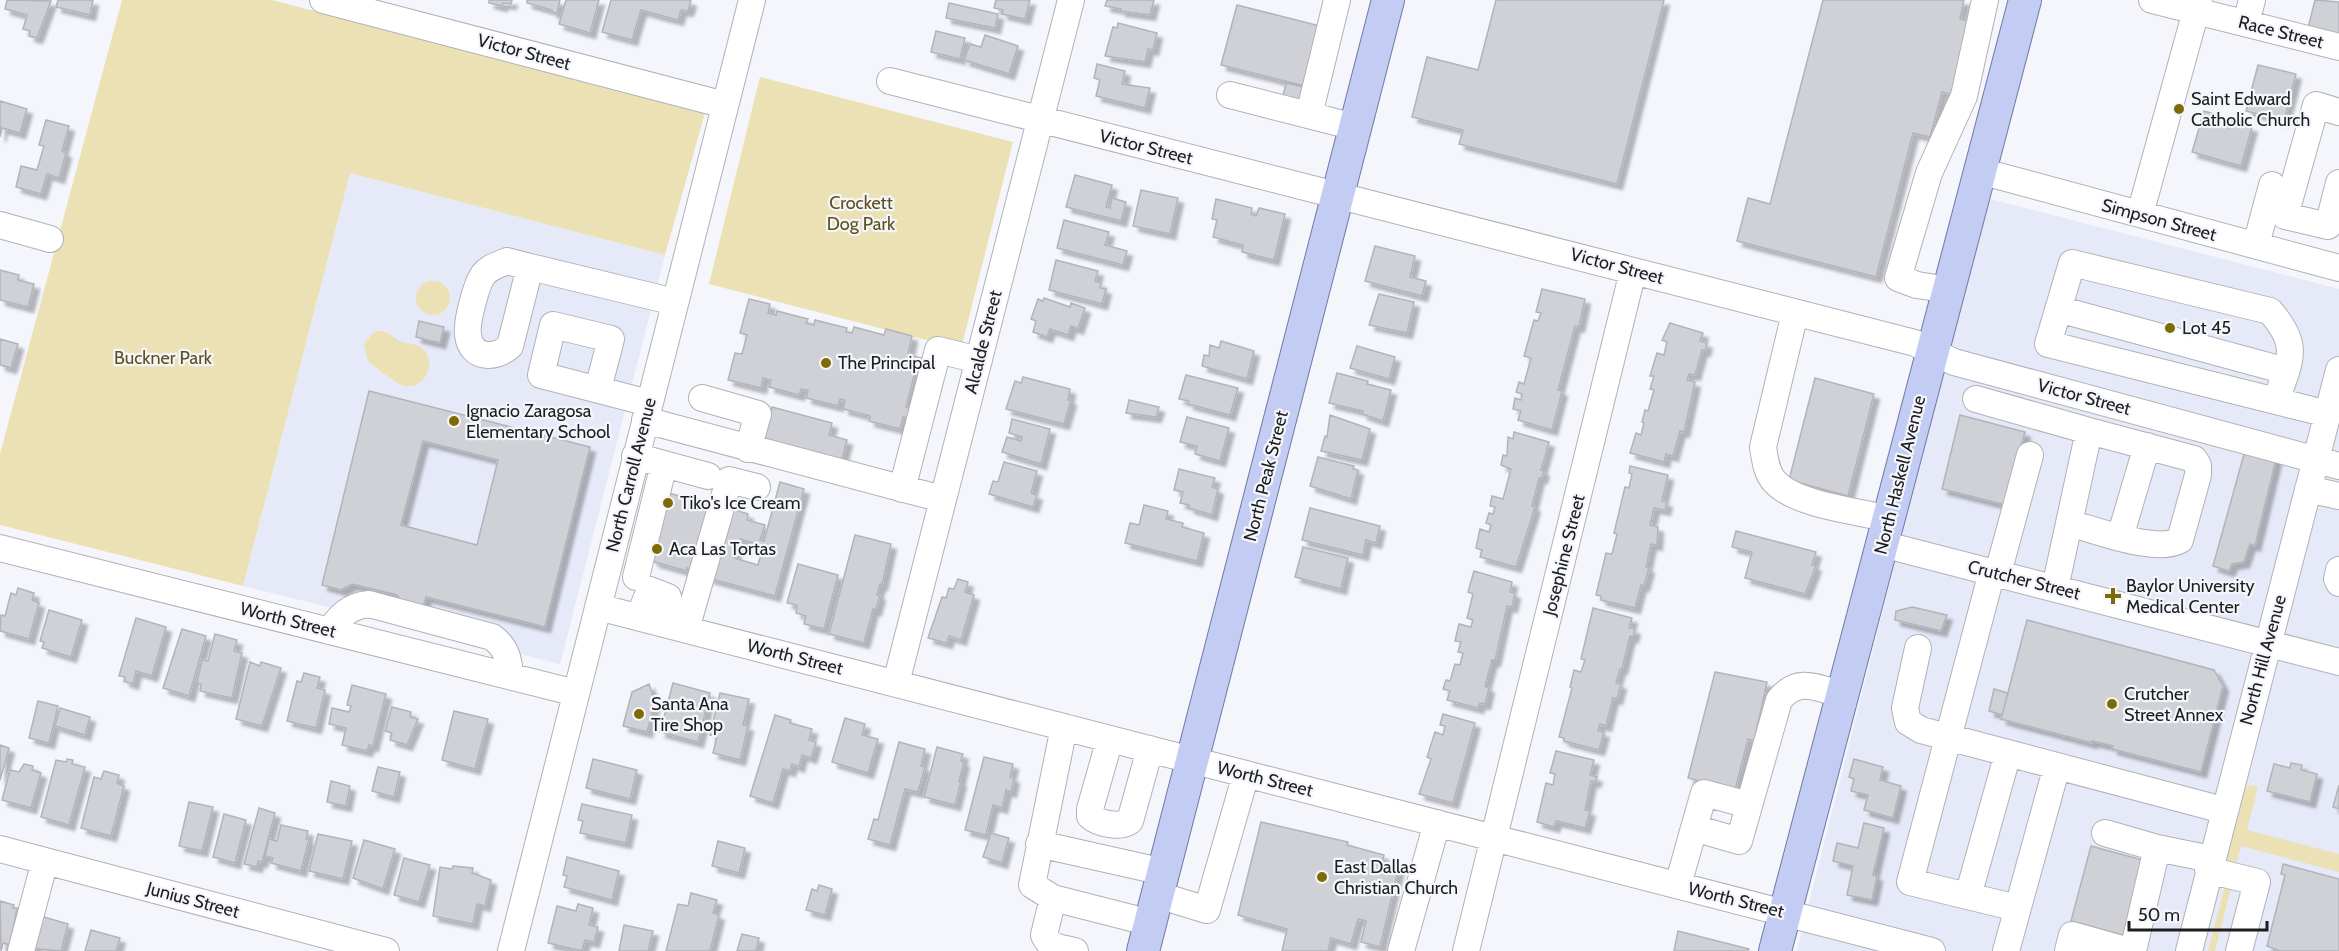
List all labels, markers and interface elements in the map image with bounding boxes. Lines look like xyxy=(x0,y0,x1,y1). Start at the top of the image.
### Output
street label: Race Street xyxy=(2236,11,2326,53)
street label: Victor Street xyxy=(475,29,573,75)
place label: Saint Edward Catholic Church xyxy=(2191,88,2310,131)
marker: Saint Edward Catholic Church xyxy=(2172,102,2186,116)
street label: Victor Street xyxy=(1097,125,1195,169)
park label: Crockett Dog Park xyxy=(827,192,896,235)
street label: Simpson Street xyxy=(2099,194,2219,246)
street label: Victor Street xyxy=(1568,243,1666,289)
street label: Alcalde Street xyxy=(960,288,1006,396)
place label: Lot 45 xyxy=(2182,317,2231,339)
marker: Lot 45 xyxy=(2163,321,2177,335)
park label: Buckner Park xyxy=(114,347,213,369)
place label: The Principal xyxy=(838,352,936,374)
marker: The Principal xyxy=(819,356,833,370)
street label: Victor Street xyxy=(2035,374,2133,420)
street label: North Haskell Avenue xyxy=(1870,393,1930,557)
street label: North Carroll Avenue xyxy=(601,396,661,554)
place label: Ignacio Zaragosa Elementary School xyxy=(466,400,611,443)
street label: North Peak Street xyxy=(1239,408,1293,544)
marker: Ignacio Zaragosa Elementary School xyxy=(447,414,461,428)
place label: Tiko's Ice Cream xyxy=(680,492,801,514)
street label: Josephine Street xyxy=(1538,492,1590,619)
marker: Tiko's Ice Cream xyxy=(661,496,675,510)
place label: Aca Las Tortas xyxy=(669,538,776,560)
marker: Aca Las Tortas xyxy=(650,542,664,556)
street label: Crutcher Street xyxy=(1965,555,2083,605)
place label: Baylor University Medical Center xyxy=(2126,575,2255,618)
marker: Baylor University Medical Center xyxy=(2104,587,2122,605)
street label: North Hill Avenue xyxy=(2235,592,2291,728)
street label: Worth Street xyxy=(238,597,338,643)
street label: Worth Street xyxy=(745,634,845,680)
place label: Crutcher Street Annex xyxy=(2124,683,2224,726)
place label: Santa Ana Tire Shop xyxy=(651,693,729,736)
marker: Crutcher Street Annex xyxy=(2105,697,2119,711)
marker: Santa Ana Tire Shop xyxy=(632,707,646,721)
street label: Worth Street xyxy=(1215,756,1315,802)
place label: East Dallas Christian Church xyxy=(1334,856,1458,899)
marker: East Dallas Christian Church xyxy=(1315,870,1329,884)
street label: Junius Street xyxy=(143,877,242,923)
street label: Worth Street xyxy=(1686,877,1786,923)
scale bar xyxy=(2129,894,2267,932)
text: 50 m xyxy=(2138,904,2180,926)

